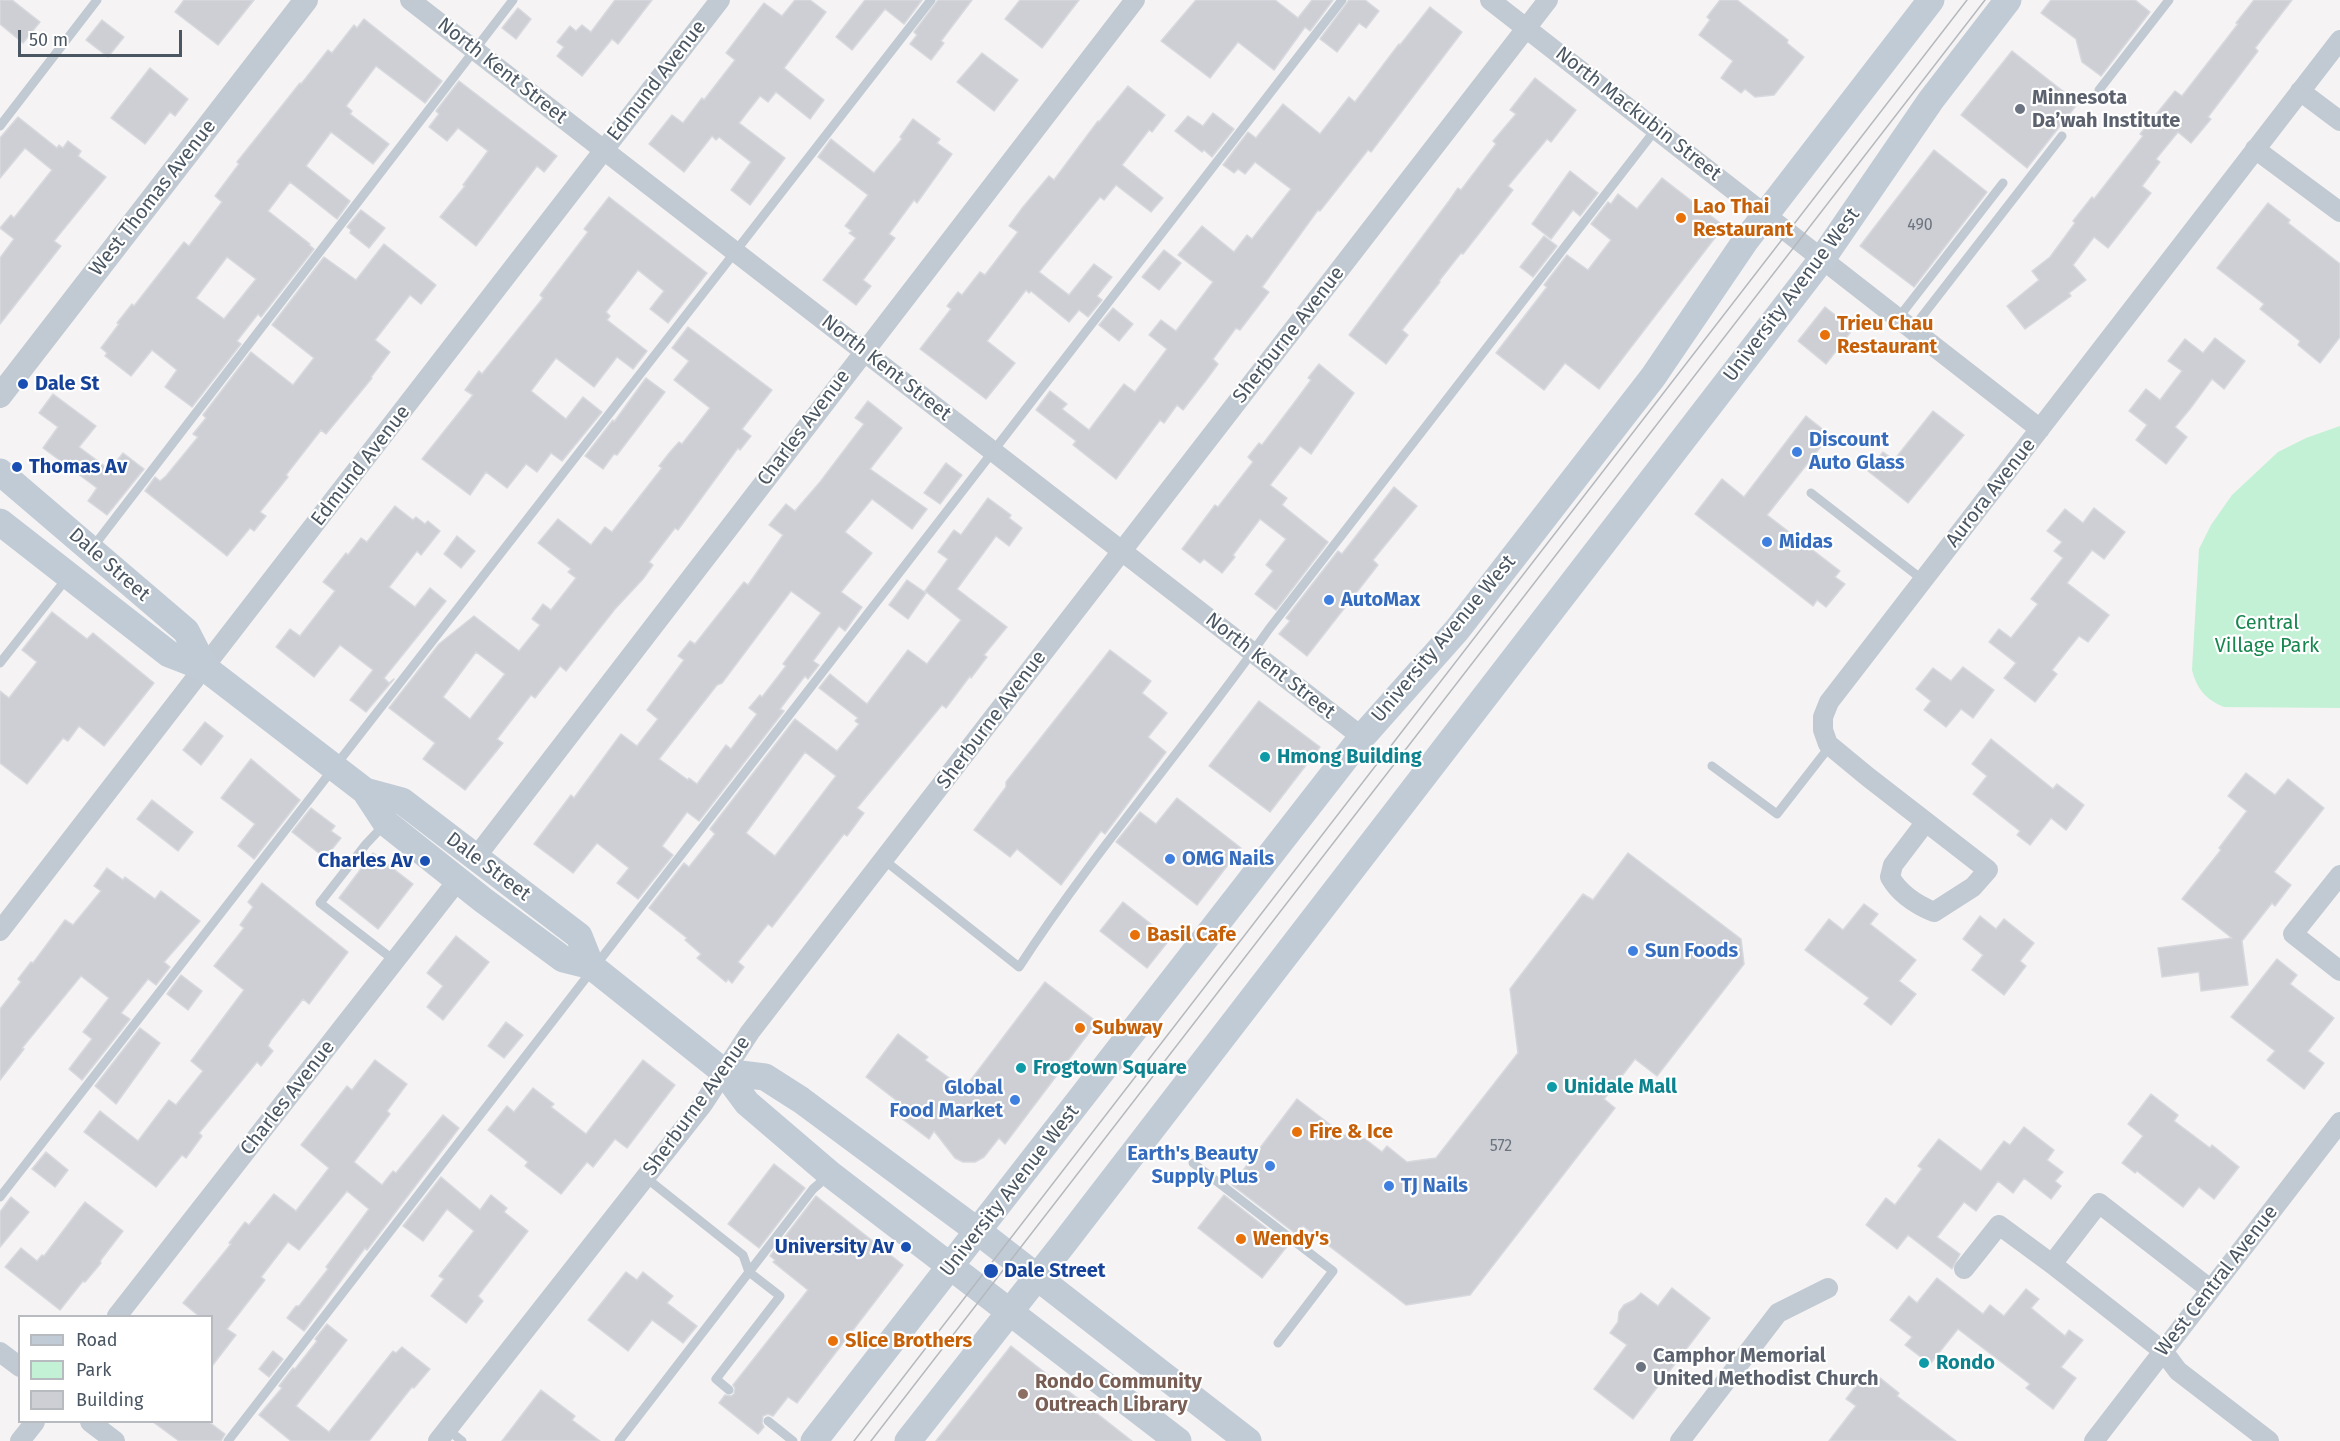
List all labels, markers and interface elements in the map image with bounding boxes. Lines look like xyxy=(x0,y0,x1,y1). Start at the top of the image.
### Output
street label: North Kent Street xyxy=(432,13,572,129)
street label: Edmund Avenue xyxy=(602,16,712,146)
scale bar xyxy=(21,18,184,56)
text: 50 m xyxy=(29,29,68,51)
street label: North Mackubin Street xyxy=(1550,42,1726,186)
place label: Minnesota Da’wah Institute xyxy=(2032,86,2180,133)
marker: Minnesota Da’wah Institute xyxy=(2013,102,2027,116)
street label: West Thomas Avenue xyxy=(85,115,221,281)
place label: Lao Thai Restaurant xyxy=(1693,195,1793,242)
street label: University Avenue West xyxy=(1719,203,1865,387)
marker: Lao Thai Restaurant xyxy=(1674,211,1688,225)
house number: 490 xyxy=(1907,216,1933,236)
street label: Sherburne Avenue xyxy=(1228,262,1350,408)
street label: North Kent Street xyxy=(816,310,956,426)
place label: Trieu Chau Restaurant xyxy=(1837,312,1937,359)
marker: Trieu Chau Restaurant xyxy=(1818,328,1832,342)
street label: Charles Avenue xyxy=(753,365,855,491)
place label: Dale St xyxy=(35,372,99,396)
marker: Dale St xyxy=(16,377,30,391)
street label: Edmund Avenue xyxy=(306,401,416,531)
place label: Discount Auto Glass xyxy=(1809,428,1905,475)
street label: Aurora Avenue xyxy=(1941,434,2041,552)
marker: Discount Auto Glass xyxy=(1790,445,1804,459)
place label: Thomas Av xyxy=(29,455,127,479)
marker: Thomas Av xyxy=(10,460,24,474)
street label: Dale Street xyxy=(64,523,154,607)
place label: Midas xyxy=(1779,530,1833,554)
marker: Midas xyxy=(1760,535,1774,549)
street label: University Avenue West xyxy=(1367,550,1521,728)
place label: AutoMax xyxy=(1341,588,1420,612)
marker: AutoMax xyxy=(1322,593,1336,607)
street label: North Kent Street xyxy=(1200,608,1340,724)
park label: Central Village Park xyxy=(2215,611,2319,658)
street label: Sherburne Avenue xyxy=(932,646,1052,794)
place label: Hmong Building xyxy=(1277,745,1422,769)
marker: Hmong Building xyxy=(1258,750,1272,764)
street label: Dale Street xyxy=(441,827,535,907)
place label: OMG Nails xyxy=(1182,847,1274,871)
place label: Charles Av xyxy=(318,849,413,873)
marker: OMG Nails xyxy=(1163,852,1177,866)
marker: Charles Av xyxy=(418,854,432,868)
place label: Basil Cafe xyxy=(1147,923,1236,947)
marker: Basil Cafe xyxy=(1128,928,1142,942)
place label: Sun Foods xyxy=(1645,939,1738,963)
marker: Sun Foods xyxy=(1626,944,1640,958)
place label: Subway xyxy=(1092,1016,1163,1040)
marker: Subway xyxy=(1073,1021,1087,1035)
street label: Sherburne Avenue xyxy=(638,1031,756,1181)
street label: Charles Avenue xyxy=(236,1036,340,1160)
place label: Frogtown Square xyxy=(1033,1056,1187,1080)
marker: Frogtown Square xyxy=(1014,1061,1028,1075)
place label: Unidale Mall xyxy=(1564,1075,1677,1099)
place label: Global Food Market xyxy=(890,1076,1003,1123)
marker: Unidale Mall xyxy=(1545,1080,1559,1094)
marker: Global Food Market xyxy=(1008,1093,1022,1107)
street label: University Avenue West xyxy=(935,1100,1085,1282)
place label: Fire & Ice xyxy=(1309,1120,1393,1144)
marker: Fire & Ice xyxy=(1290,1125,1304,1139)
house number: 572 xyxy=(1490,1137,1512,1157)
place label: Earth's Beauty Supply Plus xyxy=(1127,1142,1258,1189)
marker: Earth's Beauty Supply Plus xyxy=(1263,1159,1277,1173)
place label: TJ Nails xyxy=(1401,1174,1468,1198)
marker: TJ Nails xyxy=(1382,1179,1396,1193)
street label: West Central Avenue xyxy=(2151,1201,2283,1361)
place label: Wendy's xyxy=(1253,1227,1329,1251)
marker: Wendy's xyxy=(1234,1232,1248,1246)
place label: University Av xyxy=(775,1235,894,1259)
marker: University Av xyxy=(899,1240,913,1254)
place label: Dale Street xyxy=(1004,1259,1106,1283)
marker: Dale Street xyxy=(982,1262,1000,1280)
legend xyxy=(18,1315,213,1423)
text: Road xyxy=(76,1329,118,1351)
place label: Slice Brothers xyxy=(845,1329,972,1353)
marker: Slice Brothers xyxy=(826,1334,840,1348)
place label: Camphor Memorial United Methodist Church xyxy=(1653,1344,1879,1391)
place label: Rondo xyxy=(1936,1351,1995,1375)
marker: Rondo xyxy=(1917,1356,1931,1370)
text: Park xyxy=(76,1359,111,1381)
marker: Camphor Memorial United Methodist Church xyxy=(1634,1360,1648,1374)
place label: Rondo Community Outreach Library xyxy=(1035,1370,1202,1417)
marker: Rondo Community Outreach Library xyxy=(1016,1387,1030,1401)
text: Building xyxy=(76,1389,143,1411)

